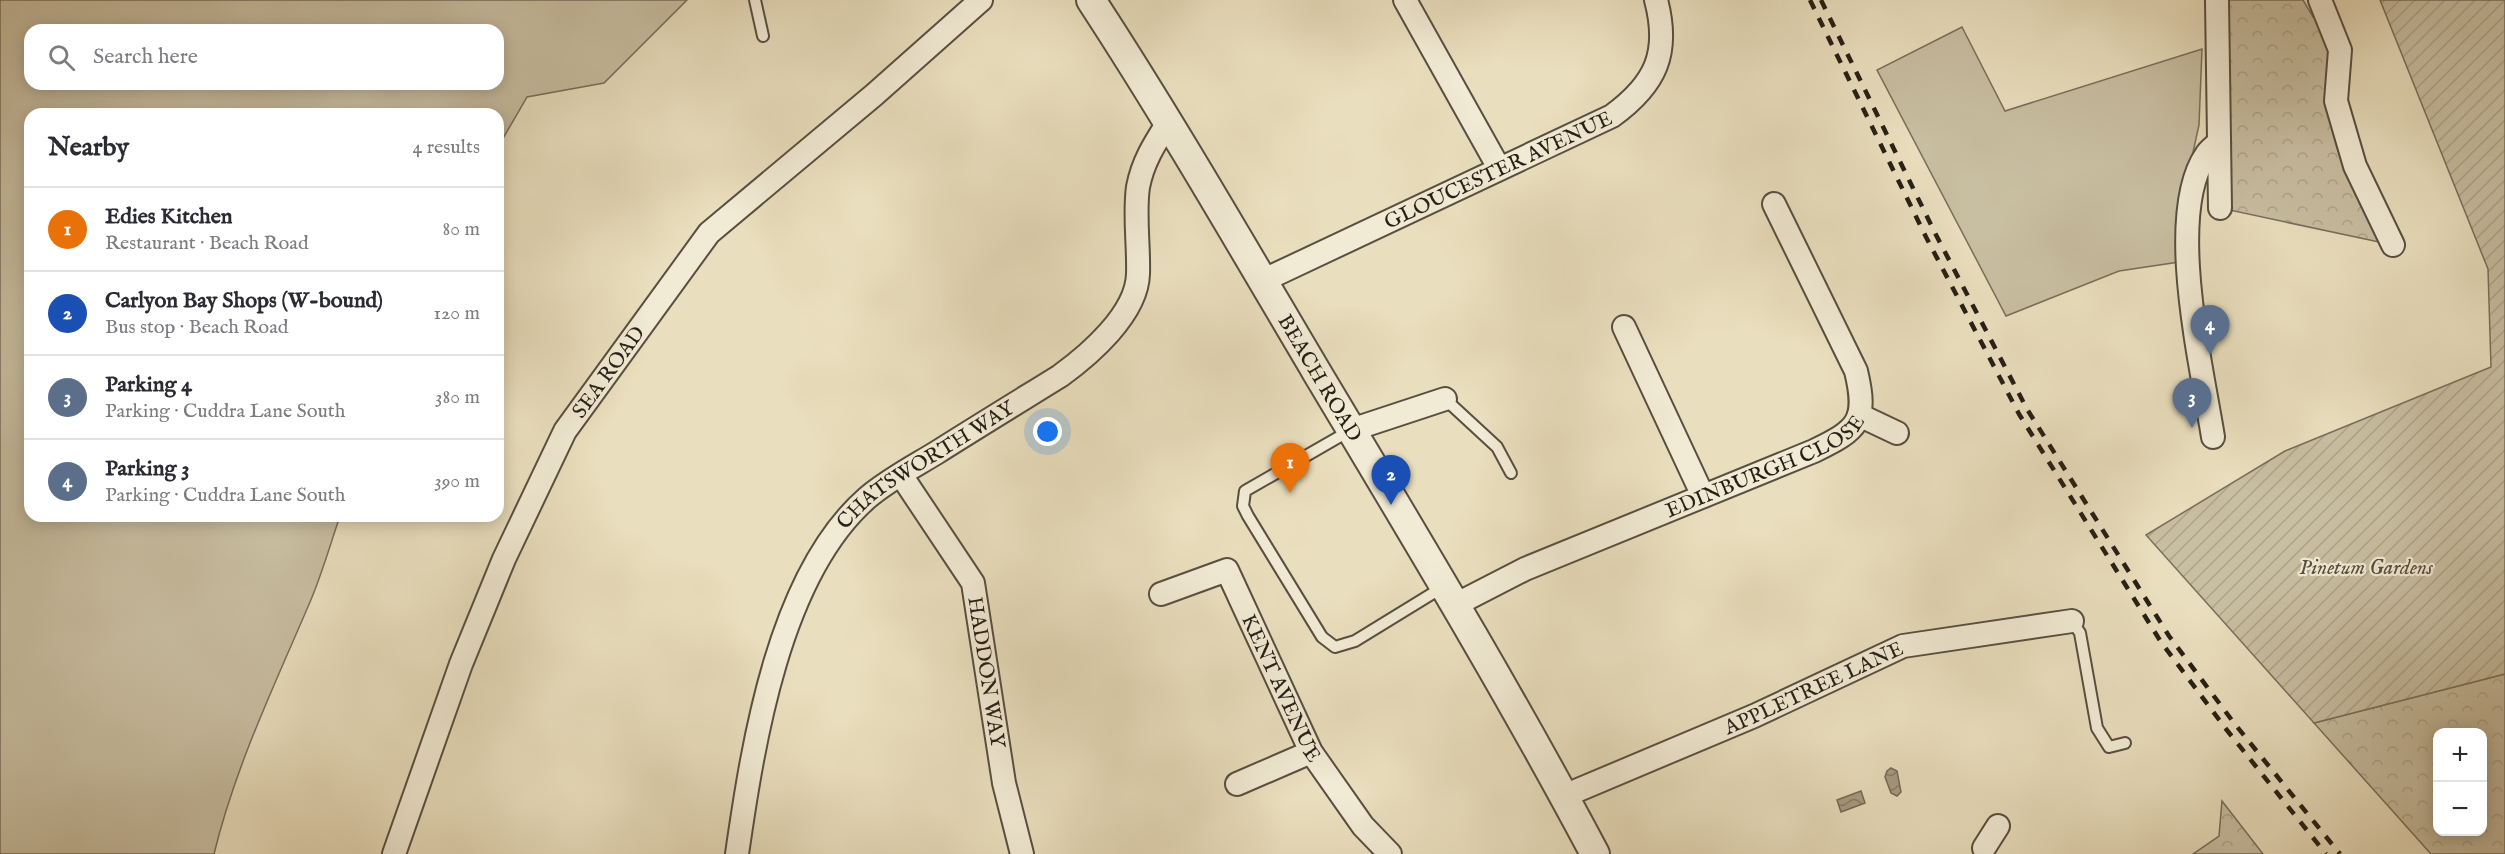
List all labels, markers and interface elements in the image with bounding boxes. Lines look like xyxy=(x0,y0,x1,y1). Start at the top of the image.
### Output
search box xyxy=(24,24,504,90)
icon: search xyxy=(45,41,78,74)
text: Search here xyxy=(93,43,198,71)
street label: GLOUCESTER AVENUE xyxy=(1380,106,1617,236)
text: Nearby xyxy=(48,131,129,164)
text: 4 results xyxy=(413,135,480,160)
text: Edies Kitchen xyxy=(105,203,233,231)
text: 1 xyxy=(64,217,71,242)
text: 80 m xyxy=(443,217,480,242)
text: Restaurant · Beach Road xyxy=(105,231,309,256)
text: Carlyon Bay Shops (W-bound) xyxy=(105,287,383,315)
text: 2 xyxy=(63,301,72,326)
text: 120 m xyxy=(434,301,480,326)
pin: 4 xyxy=(2190,306,2230,355)
street label: BEACH ROAD xyxy=(1271,310,1367,447)
text: Bus stop · Beach Road xyxy=(105,315,288,340)
street label: SEA ROAD xyxy=(567,321,652,424)
text: Parking 4 xyxy=(105,371,192,399)
pin: 3 xyxy=(2172,378,2212,428)
text: 3 xyxy=(64,385,71,410)
text: 380 m xyxy=(435,385,480,410)
street label: CHATSWORTH WAY xyxy=(831,395,1021,536)
text: Parking · Cuddra Lane South xyxy=(105,399,345,424)
street label: EDINBURGH CLOSE xyxy=(1662,410,1872,525)
your location xyxy=(1033,417,1062,446)
pin: 1 xyxy=(1270,444,1310,493)
text: Parking 3 xyxy=(105,455,189,483)
pin: 2 xyxy=(1372,456,1410,505)
text: 4 xyxy=(63,469,72,494)
text: 390 m xyxy=(434,469,480,494)
text: Parking · Cuddra Lane South xyxy=(105,483,345,508)
park label: Pinetum Gardens xyxy=(2299,555,2434,582)
street label: HADDON WAY xyxy=(960,595,1011,752)
street label: KENT AVENUE xyxy=(1234,610,1326,768)
street label: APPLETREE LANE xyxy=(1719,636,1908,742)
map controls xyxy=(2433,728,2487,836)
button: + xyxy=(2433,728,2487,782)
button: − xyxy=(2433,782,2487,836)

